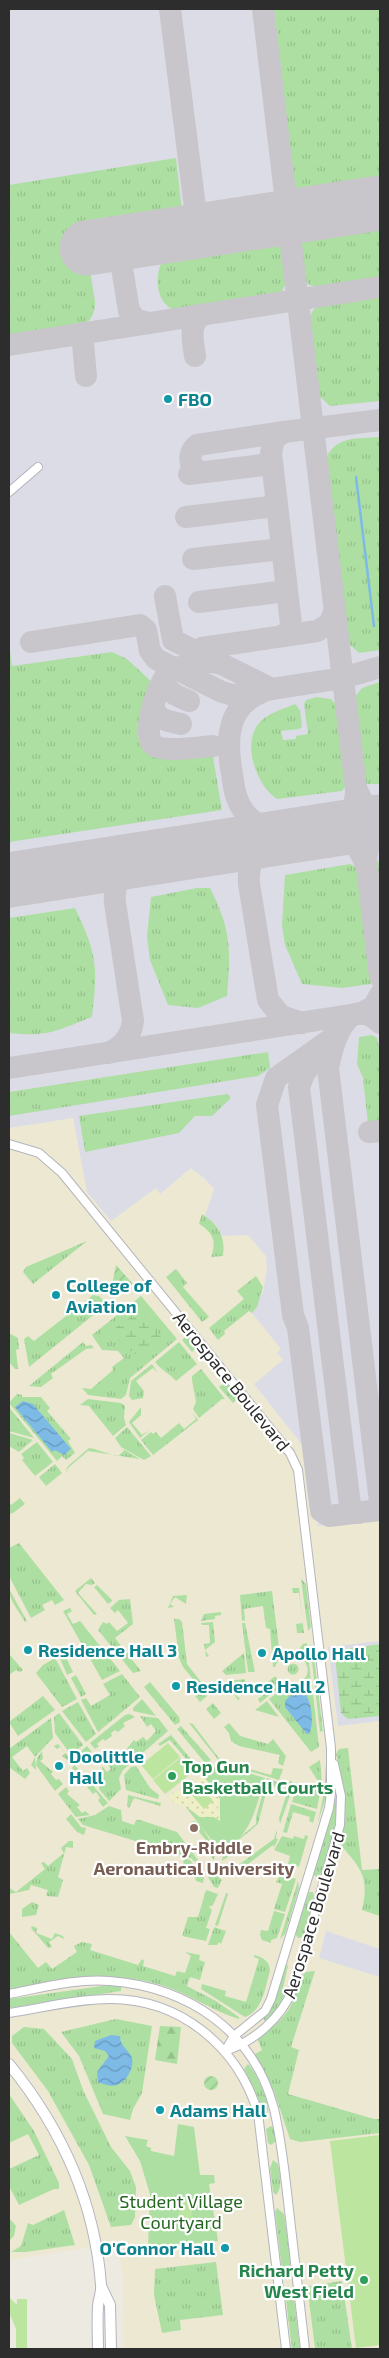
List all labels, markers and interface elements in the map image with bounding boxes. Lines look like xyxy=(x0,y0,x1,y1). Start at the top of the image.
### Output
place label: FBO xyxy=(178,388,212,410)
marker: FBO xyxy=(162,393,174,405)
place label: College of Aviation xyxy=(66,1274,152,1317)
marker: College of Aviation xyxy=(50,1289,62,1301)
street label: Aerospace Boulevard xyxy=(169,1307,295,1455)
place label: Residence Hall 3 xyxy=(38,1639,177,1661)
place label: Apollo Hall xyxy=(272,1642,366,1664)
marker: Residence Hall 3 xyxy=(22,1644,34,1656)
marker: Apollo Hall xyxy=(256,1647,268,1659)
place label: Residence Hall 2 xyxy=(186,1675,325,1697)
marker: Residence Hall 2 xyxy=(170,1680,182,1692)
place label: Doolittle Hall xyxy=(69,1745,144,1788)
place label: Top Gun Basketball Courts xyxy=(182,1755,333,1798)
marker: Doolittle Hall xyxy=(53,1760,65,1772)
marker: Top Gun Basketball Courts xyxy=(166,1770,178,1782)
marker: Embry-Riddle Aeronautical University xyxy=(188,1822,200,1834)
street label: Aerospace Boulevard xyxy=(277,1829,349,2001)
place label: Embry-Riddle Aeronautical University xyxy=(93,1836,295,1879)
place label: Adams Hall xyxy=(170,2099,267,2121)
marker: Adams Hall xyxy=(154,2104,166,2116)
park label: Student Village Courtyard xyxy=(119,2190,243,2233)
place label: O'Connor Hall xyxy=(100,2237,215,2259)
marker: O'Connor Hall xyxy=(219,2242,231,2254)
place label: Richard Petty West Field xyxy=(239,2259,355,2302)
marker: Richard Petty West Field xyxy=(358,2274,370,2286)

